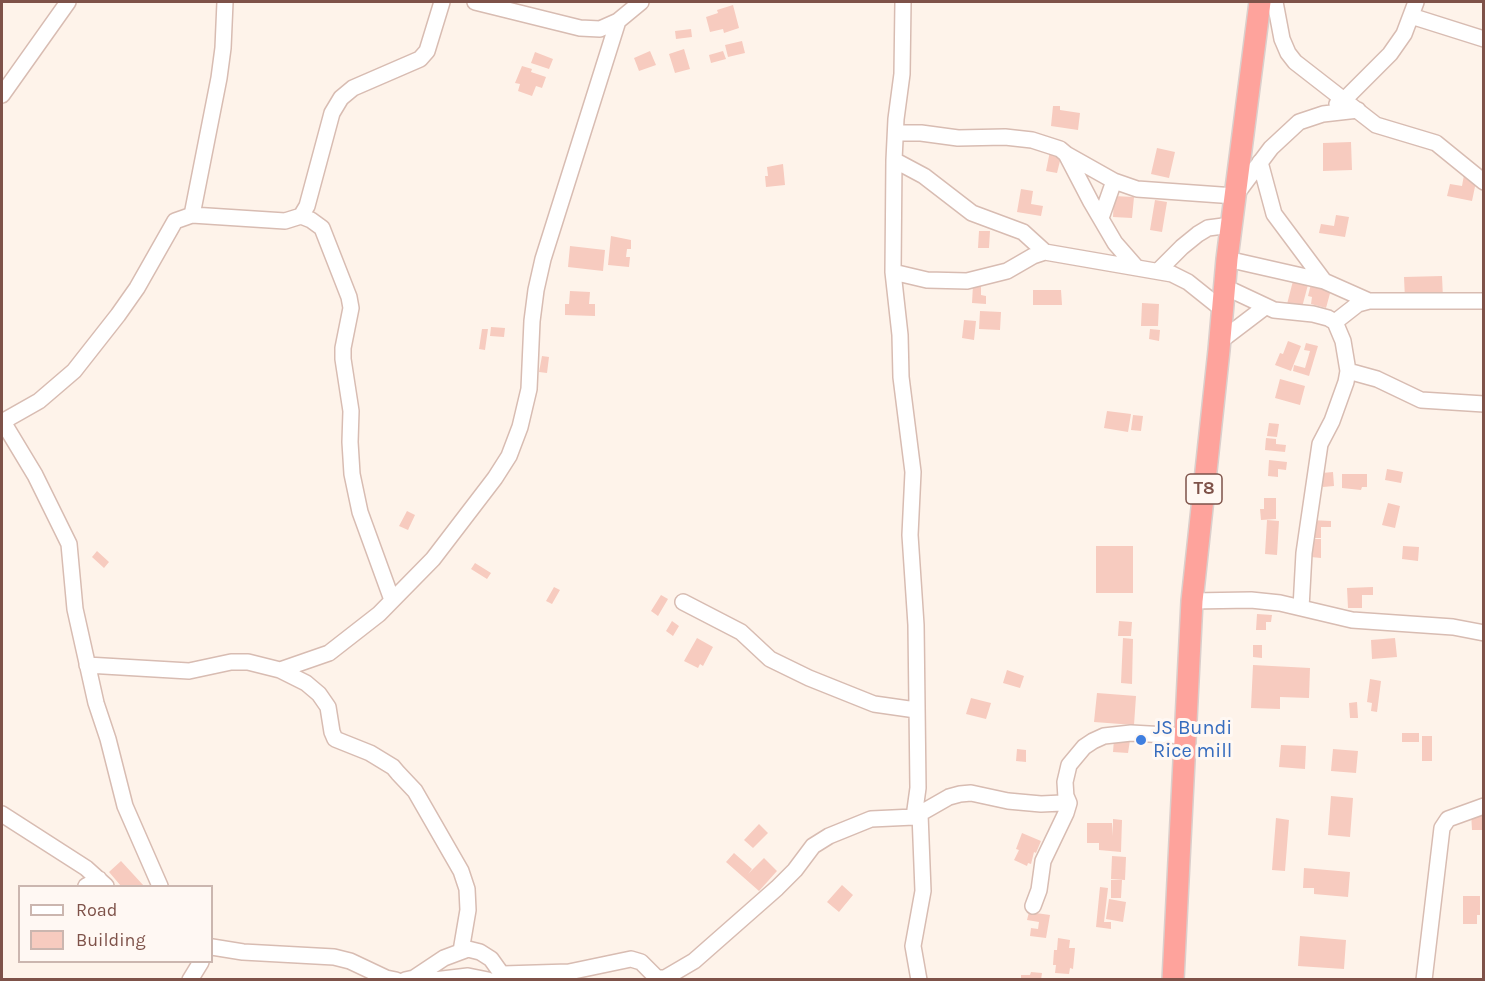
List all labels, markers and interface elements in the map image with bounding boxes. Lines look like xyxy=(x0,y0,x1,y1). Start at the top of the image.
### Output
road number: T8 xyxy=(1186,474,1222,504)
place label: JS Bundi Rice mill xyxy=(1153,716,1232,763)
marker: JS Bundi Rice mill xyxy=(1134,733,1148,747)
legend xyxy=(18,885,213,963)
text: Road xyxy=(76,899,117,921)
text: Building xyxy=(76,929,146,951)

